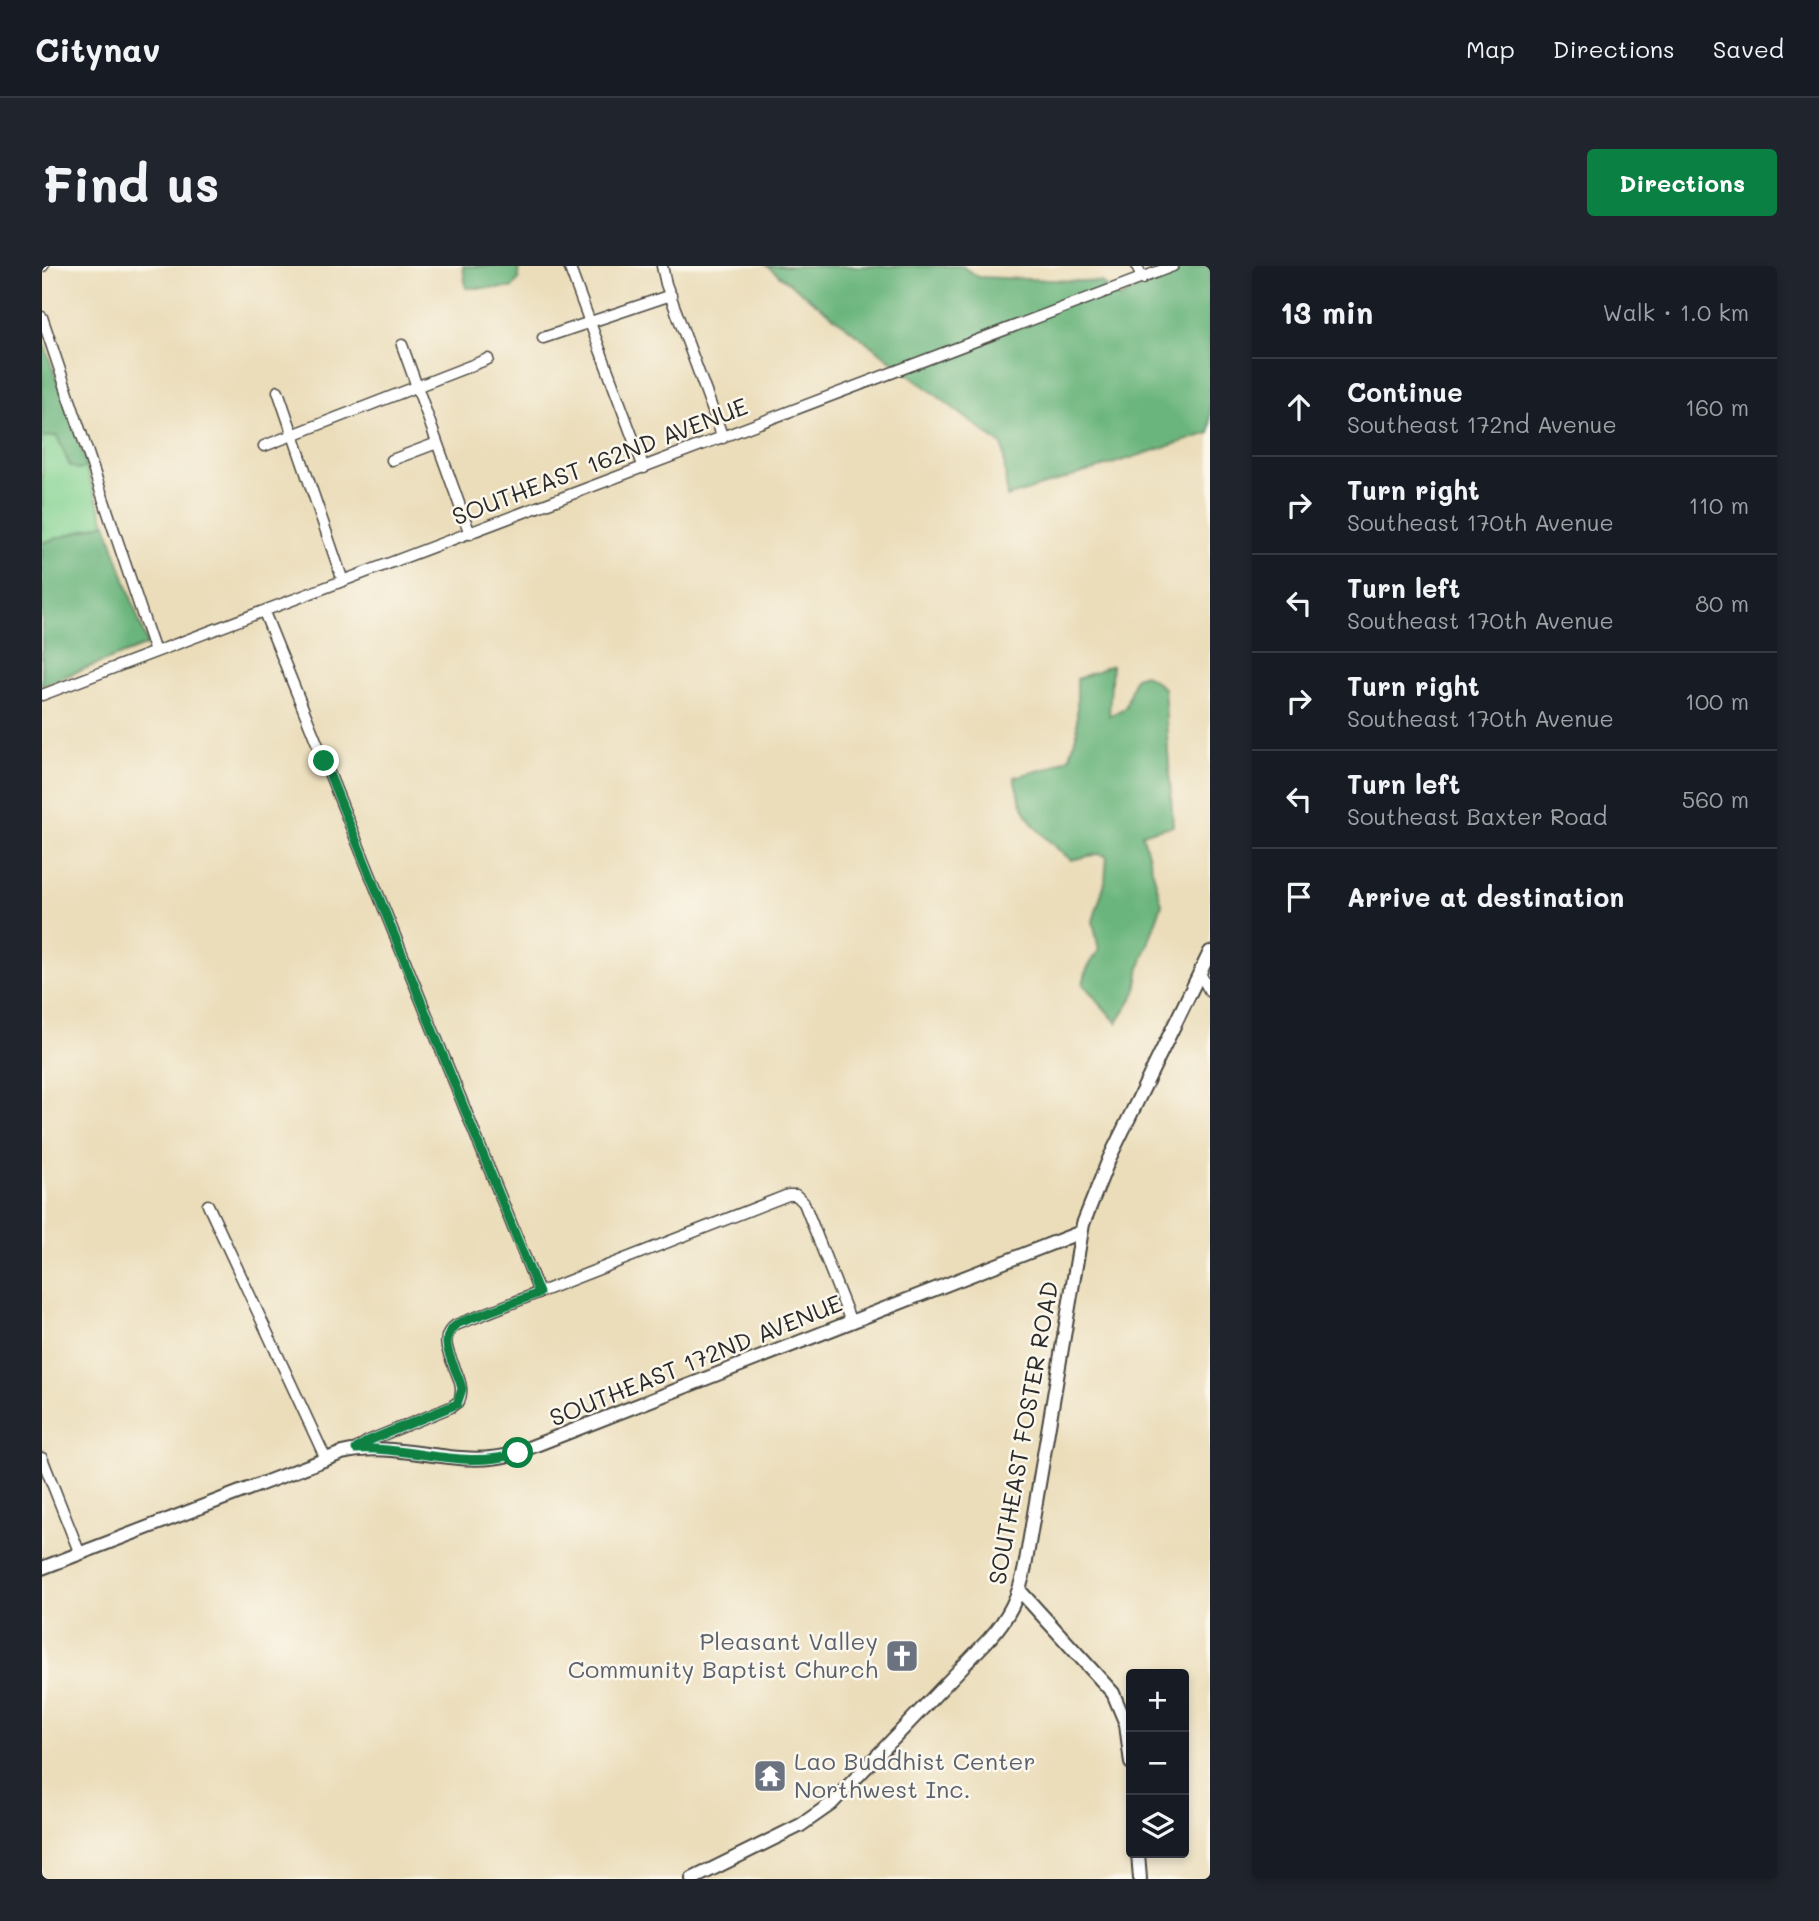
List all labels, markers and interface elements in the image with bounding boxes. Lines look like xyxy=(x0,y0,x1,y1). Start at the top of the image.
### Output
text: Citynav xyxy=(35,27,160,70)
text: Map xyxy=(1466,33,1515,64)
text: Directions xyxy=(1553,33,1675,64)
text: Saved xyxy=(1713,33,1784,64)
button: Directions xyxy=(1587,149,1777,216)
text: Find us xyxy=(42,151,220,214)
text: 13 min xyxy=(1280,292,1373,332)
text: Walk · 1.0 km xyxy=(1603,297,1749,327)
text: Continue xyxy=(1347,375,1463,409)
icon: ahead xyxy=(1280,388,1318,426)
street label: SOUTHEAST 162ND AVENUE xyxy=(447,390,752,531)
text: 160 m xyxy=(1685,392,1749,422)
text: Southeast 172nd Avenue xyxy=(1347,409,1617,439)
text: Turn right xyxy=(1347,473,1480,507)
icon: right xyxy=(1280,486,1318,524)
text: 110 m xyxy=(1689,490,1749,520)
text: Southeast 170th Avenue xyxy=(1347,507,1614,537)
text: Turn left xyxy=(1347,571,1460,605)
icon: left xyxy=(1280,584,1318,622)
text: 80 m xyxy=(1695,588,1749,618)
text: Southeast 170th Avenue xyxy=(1347,605,1614,635)
text: Turn right xyxy=(1347,669,1480,703)
icon: right xyxy=(1280,682,1318,720)
text: 100 m xyxy=(1685,686,1749,716)
text: Southeast 170th Avenue xyxy=(1347,703,1614,733)
route end xyxy=(308,745,339,776)
text: Turn left xyxy=(1347,767,1460,801)
icon: left xyxy=(1280,780,1318,818)
text: 560 m xyxy=(1682,784,1749,814)
text: Southeast Baxter Road xyxy=(1347,801,1607,831)
icon: arrive xyxy=(1280,878,1318,916)
text: Arrive at destination xyxy=(1347,880,1624,914)
street label: SOUTHEAST FOSTER ROAD xyxy=(981,1279,1064,1587)
street label: SOUTHEAST 172ND AVENUE xyxy=(545,1287,846,1433)
route start xyxy=(502,1437,533,1468)
place label: Pleasant Valley Community Baptist Church xyxy=(568,1625,878,1684)
church icon: Pleasant Valley Community Baptist Church xyxy=(883,1637,921,1675)
map controls xyxy=(1126,1669,1189,1858)
button: + xyxy=(1126,1669,1189,1732)
button: − xyxy=(1126,1732,1189,1795)
place label: Lao Buddhist Center Northwest Inc. xyxy=(794,1745,1036,1804)
temple icon: Lao Buddhist Center Northwest Inc. xyxy=(751,1757,789,1795)
button: layers xyxy=(1126,1795,1189,1858)

